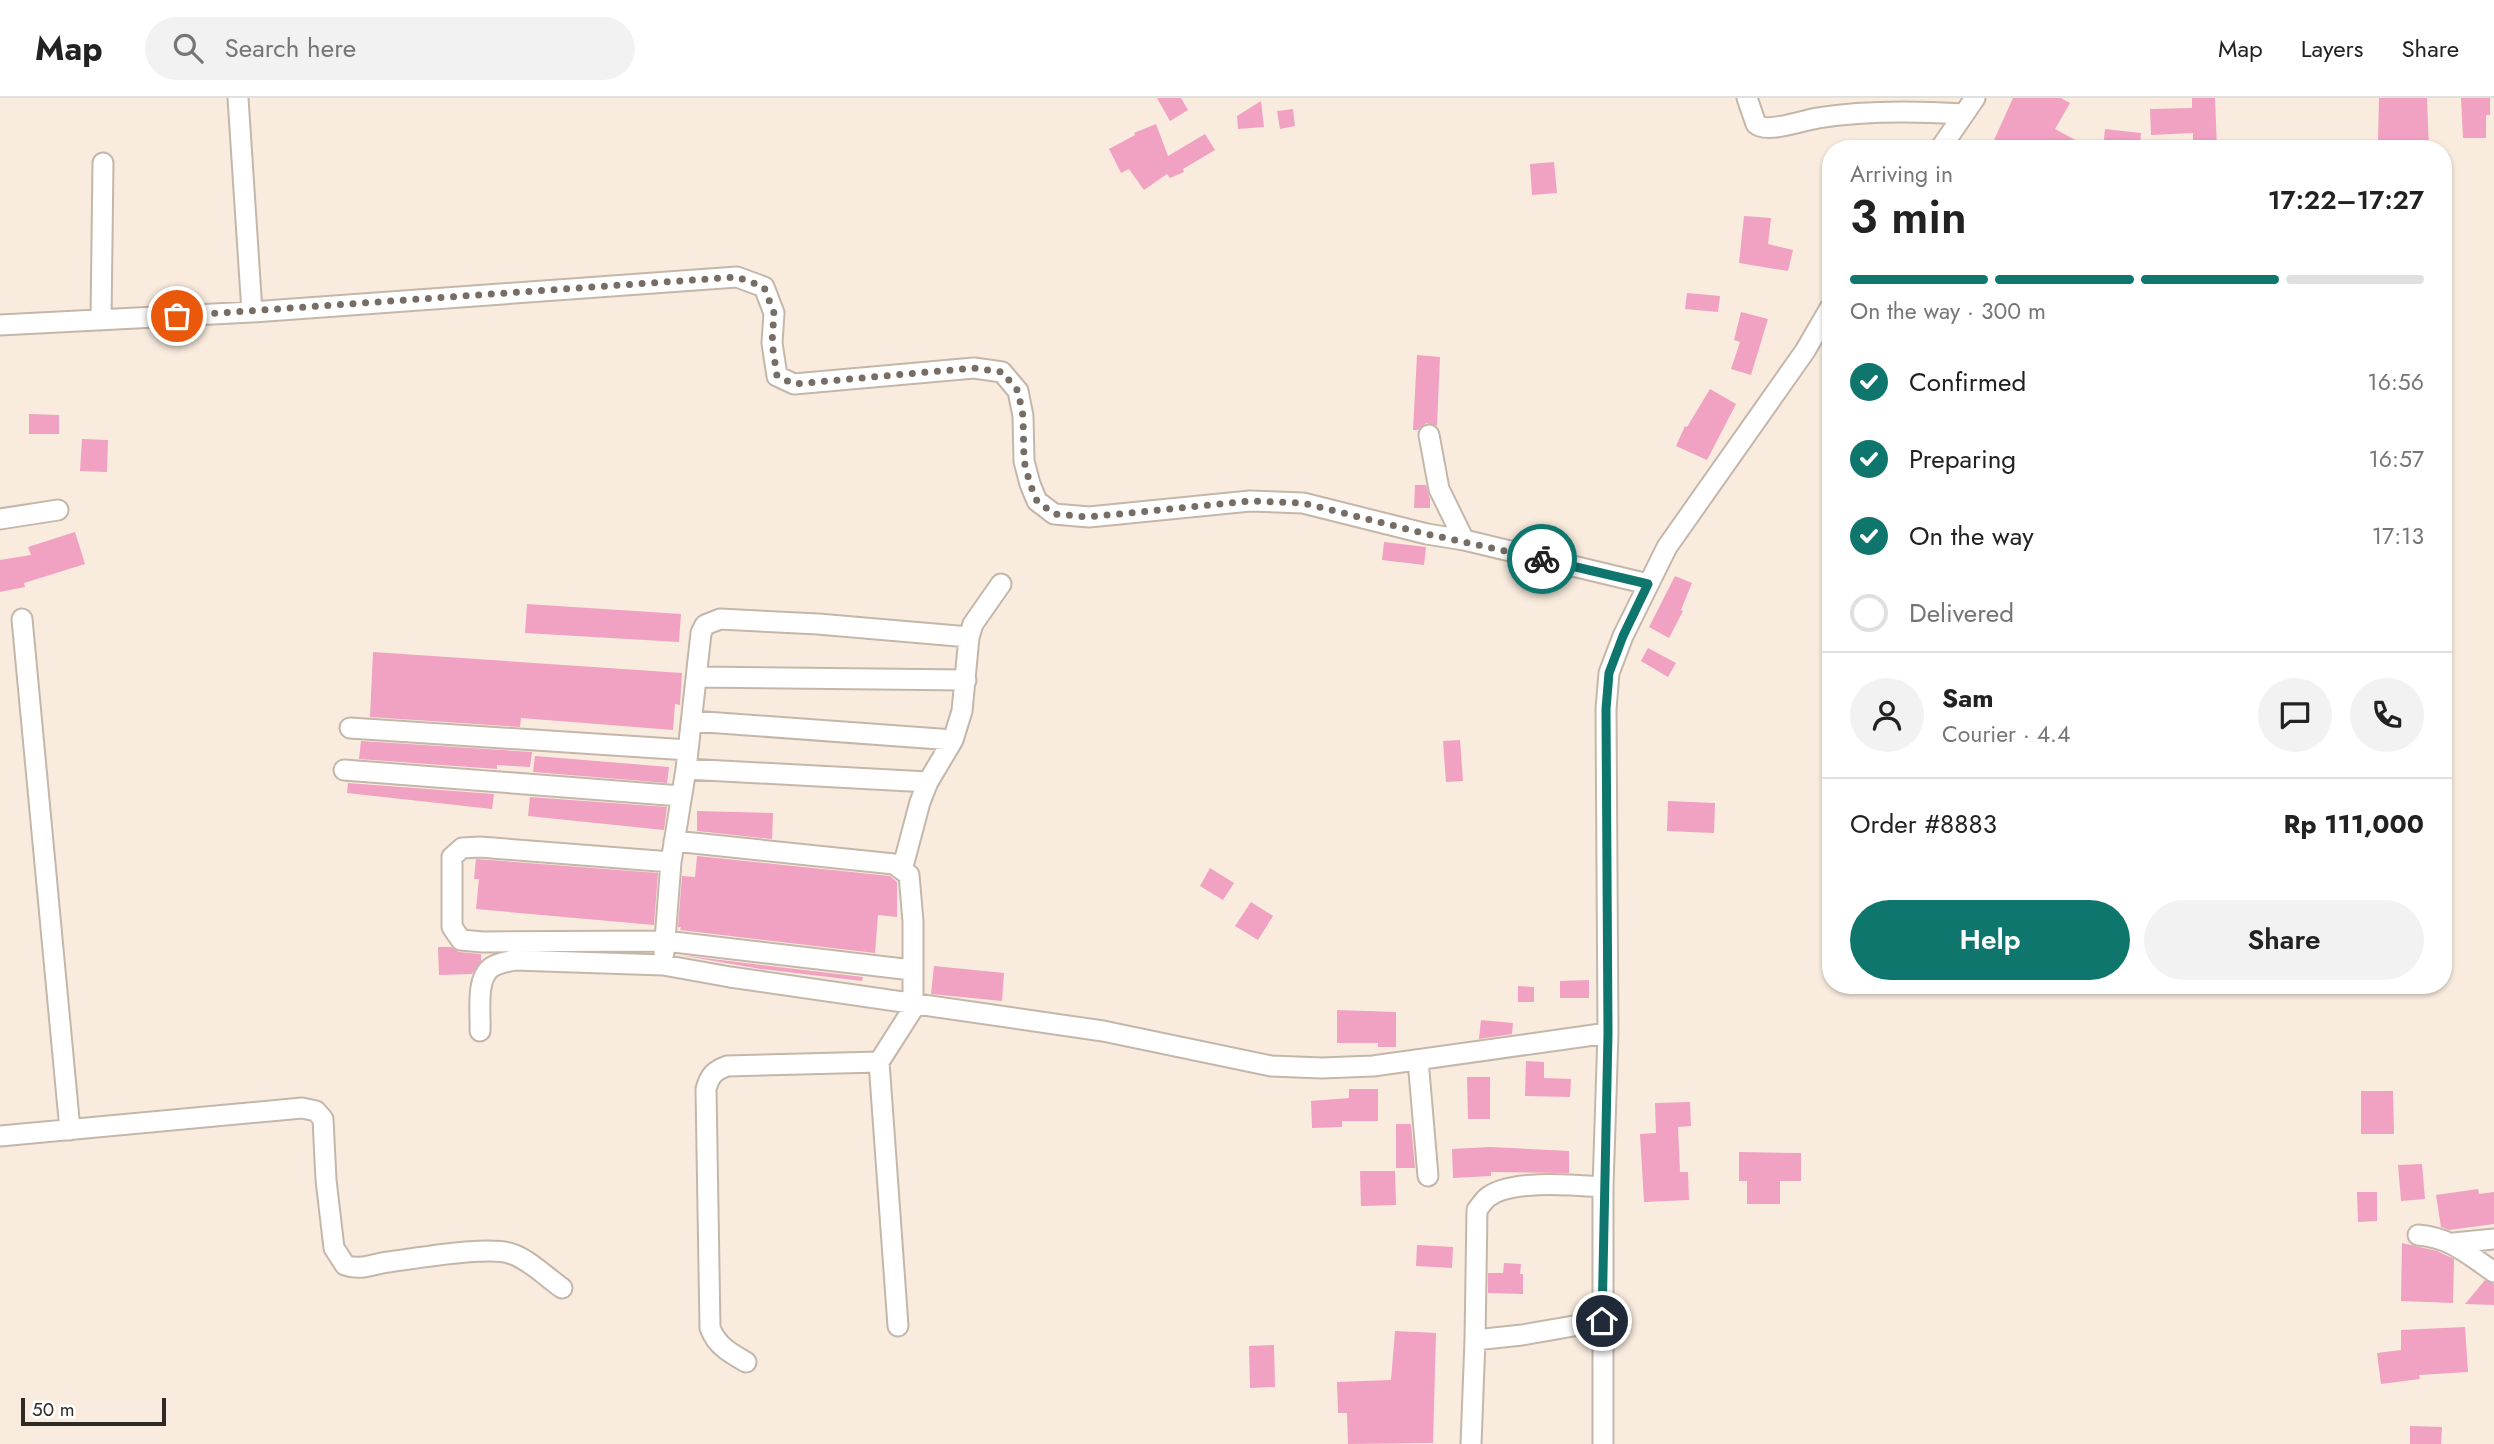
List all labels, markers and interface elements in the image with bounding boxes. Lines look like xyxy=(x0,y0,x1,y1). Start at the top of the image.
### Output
search box xyxy=(145,17,635,80)
text: Map xyxy=(35,25,103,72)
icon: search xyxy=(169,29,207,67)
text: Search here xyxy=(225,29,356,67)
text: Map xyxy=(2218,31,2263,66)
text: Layers xyxy=(2301,31,2363,66)
text: Share xyxy=(2401,31,2459,66)
text: Arriving in xyxy=(1850,157,1953,191)
text: 17:22–17:27 xyxy=(2268,181,2424,219)
text: 3 min xyxy=(1850,184,1967,250)
pin xyxy=(147,286,207,346)
text: On the way · 300 m xyxy=(1850,294,2046,328)
icon: bag xyxy=(158,297,196,335)
icon: check xyxy=(1850,363,1888,401)
text: Confirmed xyxy=(1909,363,2026,401)
text: 16:56 xyxy=(2367,365,2424,399)
icon: check xyxy=(1850,440,1888,478)
text: Preparing xyxy=(1909,440,2016,478)
text: 16:57 xyxy=(2368,442,2424,476)
icon: check xyxy=(1850,517,1888,555)
text: On the way xyxy=(1909,517,2034,555)
text: 17:13 xyxy=(2372,519,2424,553)
courier xyxy=(1507,524,1577,594)
icon: bike xyxy=(1523,540,1561,578)
text: Delivered xyxy=(1909,594,2014,632)
button: person xyxy=(1850,678,1924,752)
button: chat xyxy=(2258,678,2332,752)
button: phone xyxy=(2350,678,2424,752)
text: Sam xyxy=(1942,679,1994,717)
text: Courier · 4.4 xyxy=(1942,717,2070,751)
text: Order #8883 xyxy=(1850,805,1997,843)
text: Rp 111,000 xyxy=(2284,805,2424,843)
button: Help xyxy=(1850,900,2130,980)
button: Share xyxy=(2144,900,2424,980)
pin xyxy=(1572,1291,1632,1351)
icon: home xyxy=(1583,1302,1621,1340)
scale bar xyxy=(21,1395,166,1427)
text: 50 m xyxy=(32,1396,75,1423)

